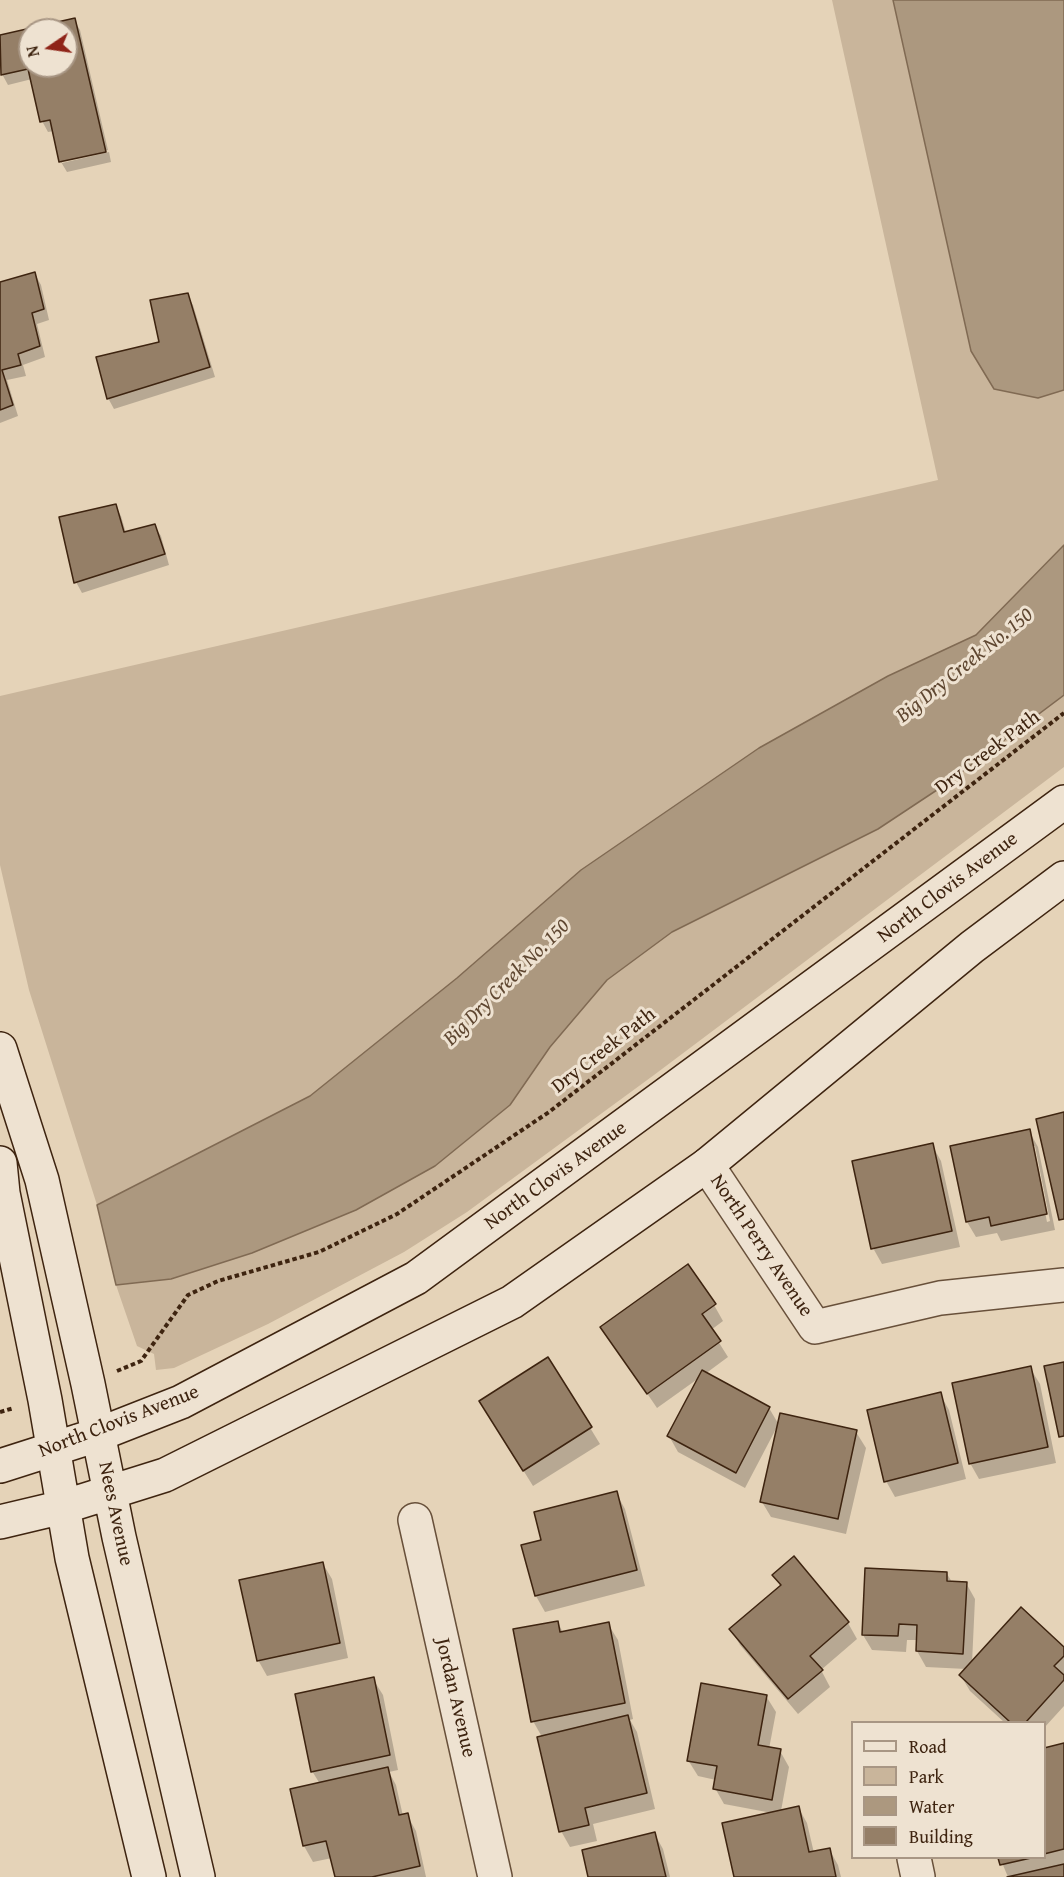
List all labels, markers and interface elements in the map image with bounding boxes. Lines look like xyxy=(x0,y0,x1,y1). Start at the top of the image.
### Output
north arrow xyxy=(18,18,78,78)
text: N xyxy=(20,44,45,60)
water label: Big Dry Creek No. 150 xyxy=(892,603,1038,729)
street label: Dry Creek Path xyxy=(931,706,1045,800)
street label: North Clovis Avenue xyxy=(873,827,1023,949)
water label: Big Dry Creek No. 150 xyxy=(439,915,575,1051)
street label: Dry Creek Path xyxy=(547,1003,661,1099)
street label: North Clovis Avenue xyxy=(480,1116,632,1236)
street label: North Perry Avenue xyxy=(704,1170,818,1322)
street label: North Clovis Avenue xyxy=(35,1380,203,1464)
street label: Nees Avenue xyxy=(92,1460,138,1568)
street label: Jordan Avenue xyxy=(430,1636,480,1760)
legend xyxy=(851,1721,1046,1859)
text: Road xyxy=(909,1733,947,1760)
text: Park xyxy=(909,1763,944,1790)
text: Water xyxy=(909,1793,954,1820)
text: Building xyxy=(909,1823,973,1850)

